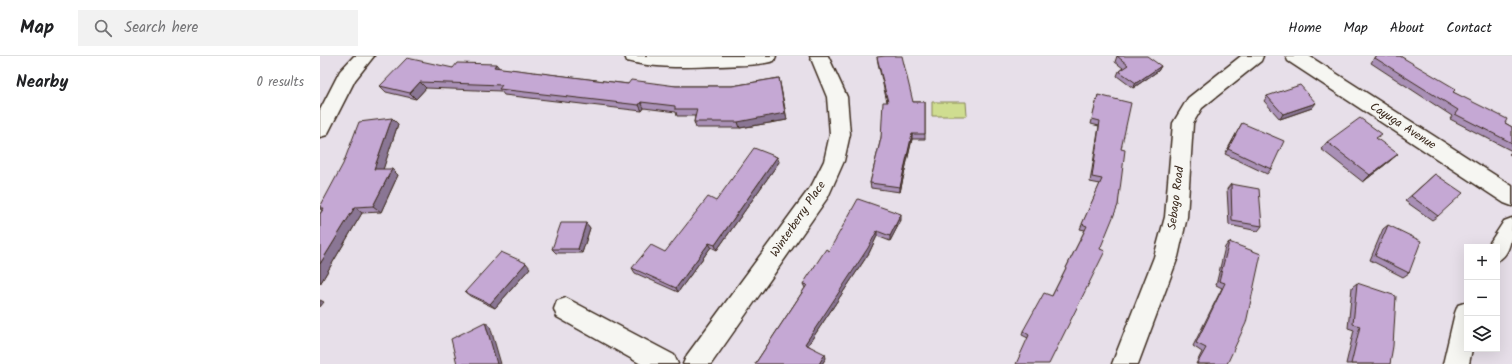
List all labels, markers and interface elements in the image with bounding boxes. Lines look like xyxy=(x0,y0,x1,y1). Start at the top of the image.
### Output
search box xyxy=(78,10,358,46)
text: Map xyxy=(20,13,54,43)
text: Search here xyxy=(124,16,198,40)
icon: search xyxy=(92,17,114,39)
text: Home xyxy=(1288,17,1322,39)
text: Map xyxy=(1344,17,1368,39)
text: About xyxy=(1390,17,1424,39)
text: Contact xyxy=(1446,17,1492,39)
text: Nearby xyxy=(16,69,68,96)
text: 0 results xyxy=(257,72,304,93)
street label: Cayuga Avenue xyxy=(1366,97,1440,155)
street label: Sebago Road xyxy=(1163,164,1189,231)
street label: Winterberry Place xyxy=(765,176,831,261)
map controls xyxy=(1464,244,1500,352)
button: + xyxy=(1464,244,1500,280)
button: − xyxy=(1464,280,1500,316)
button: layers xyxy=(1464,316,1500,352)

